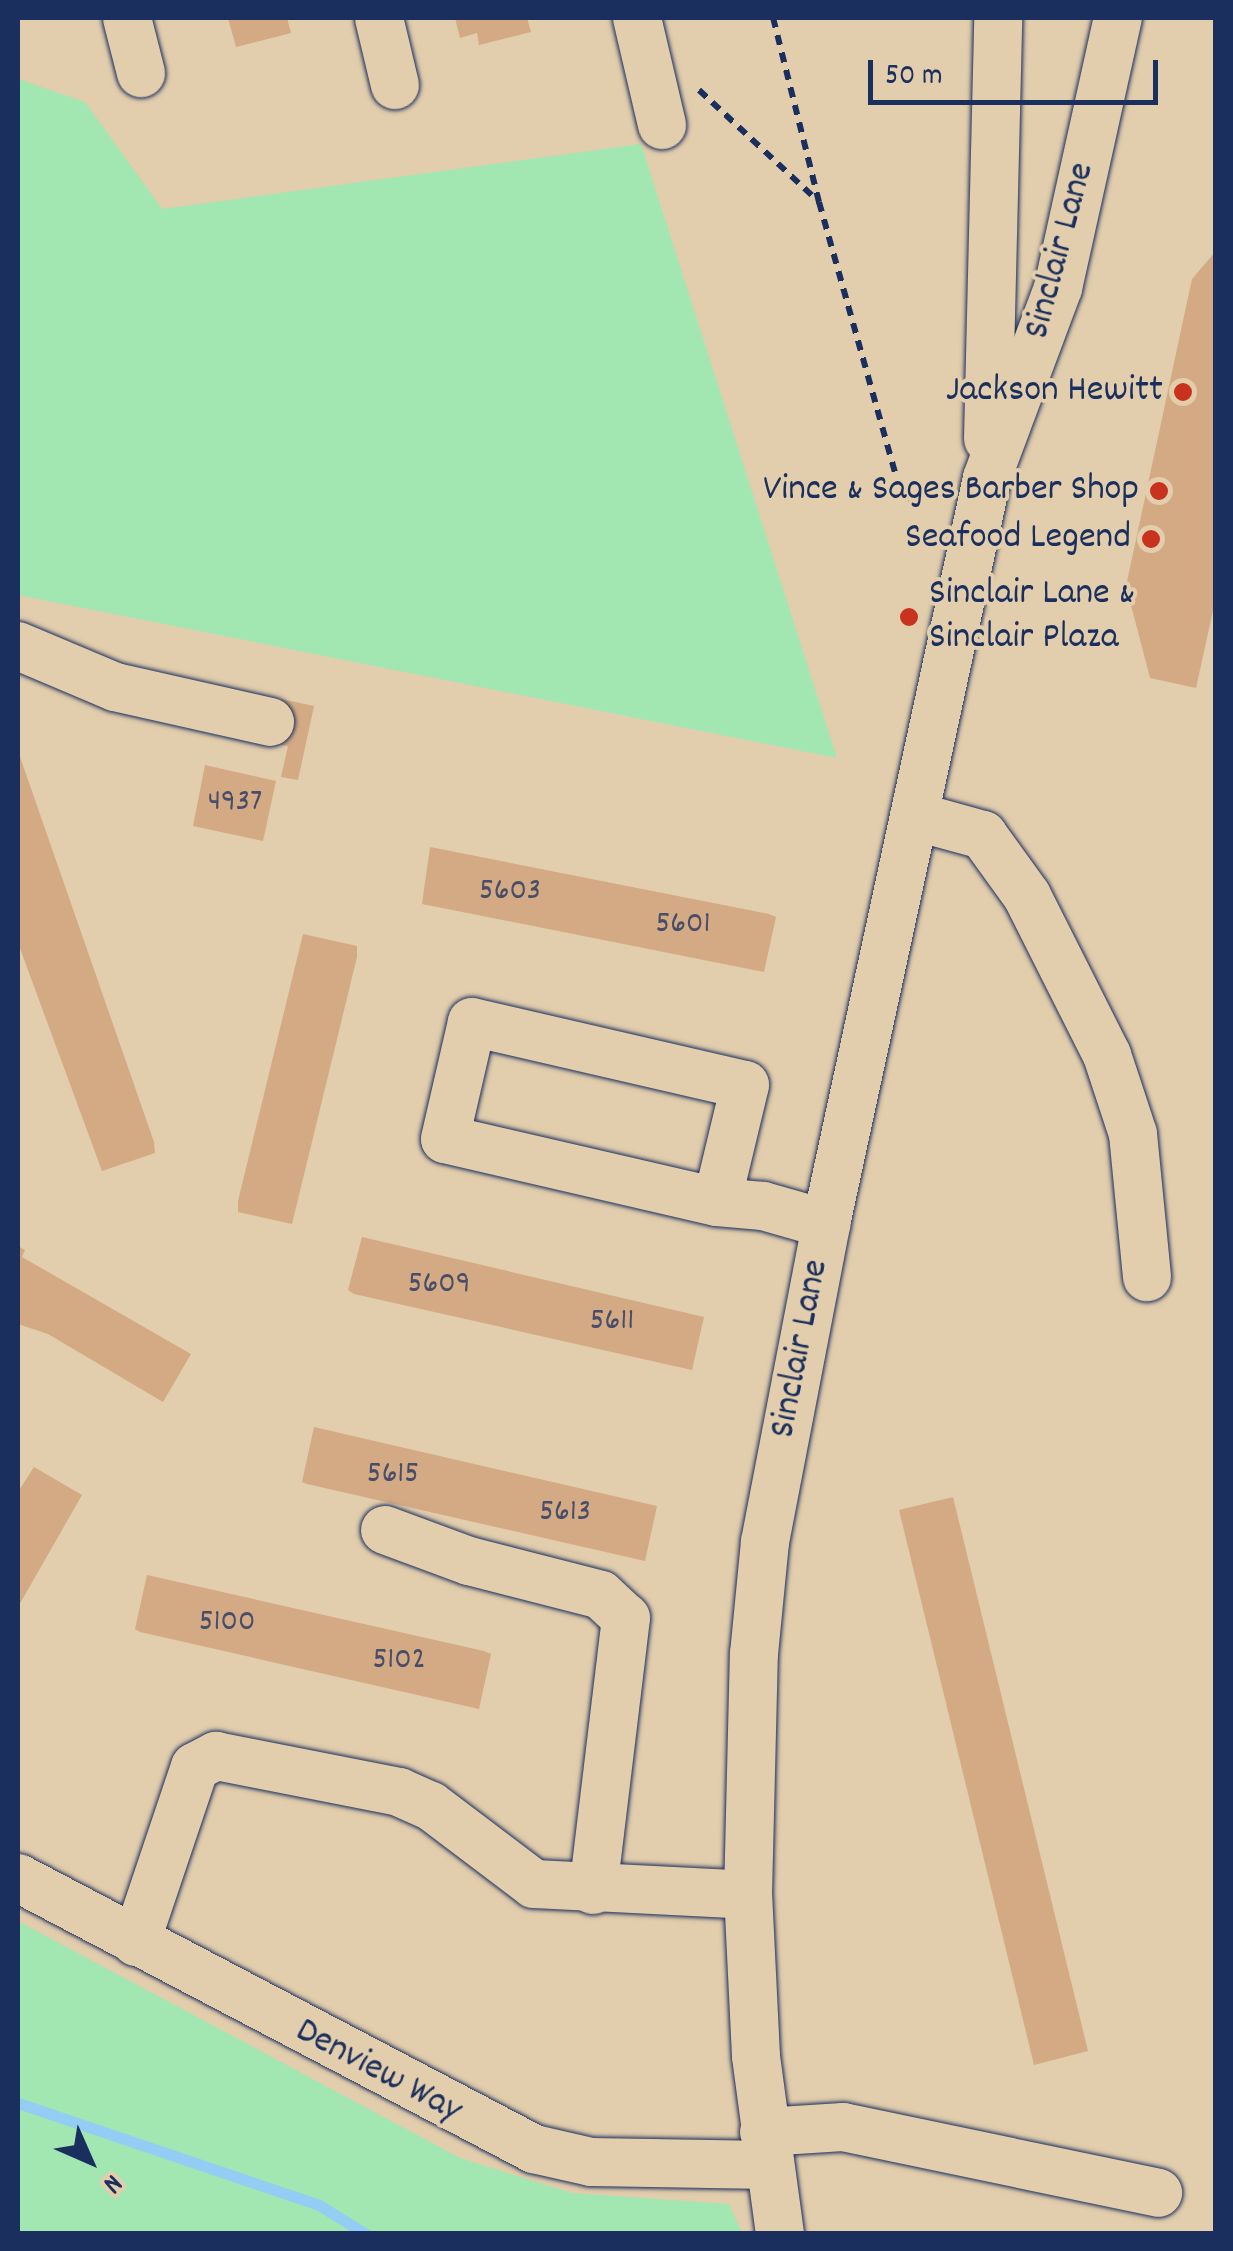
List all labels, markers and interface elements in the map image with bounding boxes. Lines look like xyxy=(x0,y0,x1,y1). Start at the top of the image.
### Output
scale bar xyxy=(873,40,1163,102)
text: 50 m xyxy=(885,56,943,99)
street label: Sinclair Lane xyxy=(1016,158,1106,344)
place label: Jackson Hewitt xyxy=(946,369,1163,415)
marker: Jackson Hewitt xyxy=(1172,381,1194,403)
place label: Vince & Sages Barber Shop xyxy=(763,468,1139,514)
marker: Vince & Sages Barber Shop xyxy=(1148,480,1170,502)
place label: Seafood Legend xyxy=(905,516,1131,562)
marker: Seafood Legend xyxy=(1140,528,1162,550)
place label: Sinclair Lane & Sinclair Plaza xyxy=(929,572,1135,662)
marker: Sinclair Lane & Sinclair Plaza xyxy=(898,606,920,628)
house number: 4937 xyxy=(208,784,262,822)
house number: 5603 xyxy=(479,873,541,911)
house number: 5601 xyxy=(656,906,710,944)
street label: Sinclair Lane xyxy=(761,1256,841,1442)
house number: 5609 xyxy=(408,1266,470,1304)
house number: 5611 xyxy=(590,1303,634,1341)
house number: 5615 xyxy=(367,1456,419,1494)
house number: 5613 xyxy=(539,1494,591,1532)
house number: 5100 xyxy=(199,1604,255,1642)
house number: 5102 xyxy=(372,1642,426,1680)
street label: Denview Way xyxy=(287,2009,469,2135)
north arrow xyxy=(40,2111,140,2211)
text: N xyxy=(92,2163,130,2201)

